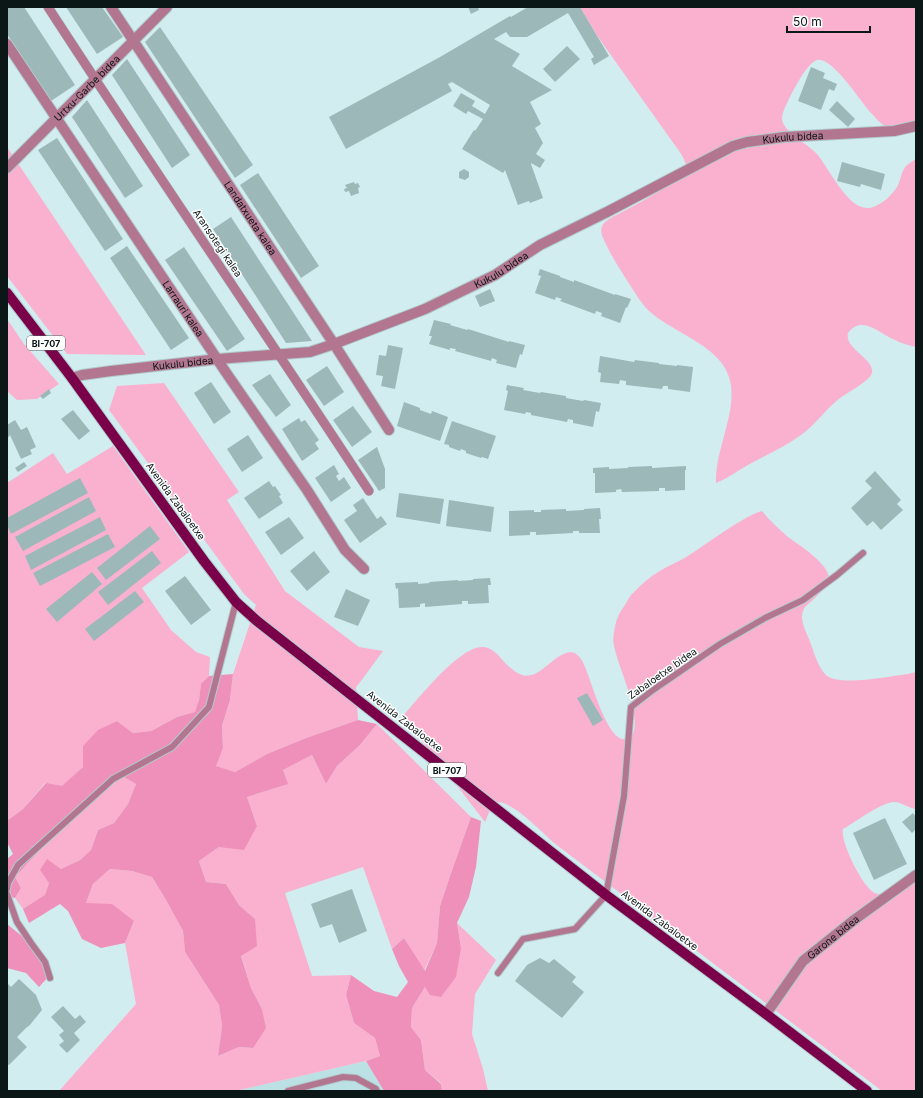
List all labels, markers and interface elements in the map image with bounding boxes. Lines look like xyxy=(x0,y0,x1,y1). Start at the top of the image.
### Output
scale bar xyxy=(787,8,870,34)
text: 50 m xyxy=(793,14,822,29)
street label: Urtxu-Garbe bidea xyxy=(51,52,122,123)
street label: Kukulu bidea xyxy=(762,129,824,146)
street label: Landatxueta kalea xyxy=(222,179,279,257)
street label: Aransotegi kalea xyxy=(191,207,245,279)
street label: Kukulu bidea xyxy=(472,249,530,290)
street label: Larrauri kalea xyxy=(160,278,206,339)
road number: BI-707 xyxy=(27,336,65,350)
street label: Kukulu bidea xyxy=(152,354,214,372)
street label: Avenida Zabaloetxe xyxy=(144,460,208,542)
street label: Zabaloetxe bidea xyxy=(625,645,699,701)
street label: Avenida Zabaloetxe xyxy=(365,688,445,754)
road number: BI-707 xyxy=(428,763,466,777)
street label: Avenida Zabaloetxe xyxy=(619,887,701,953)
street label: Garone bidea xyxy=(804,912,861,962)

